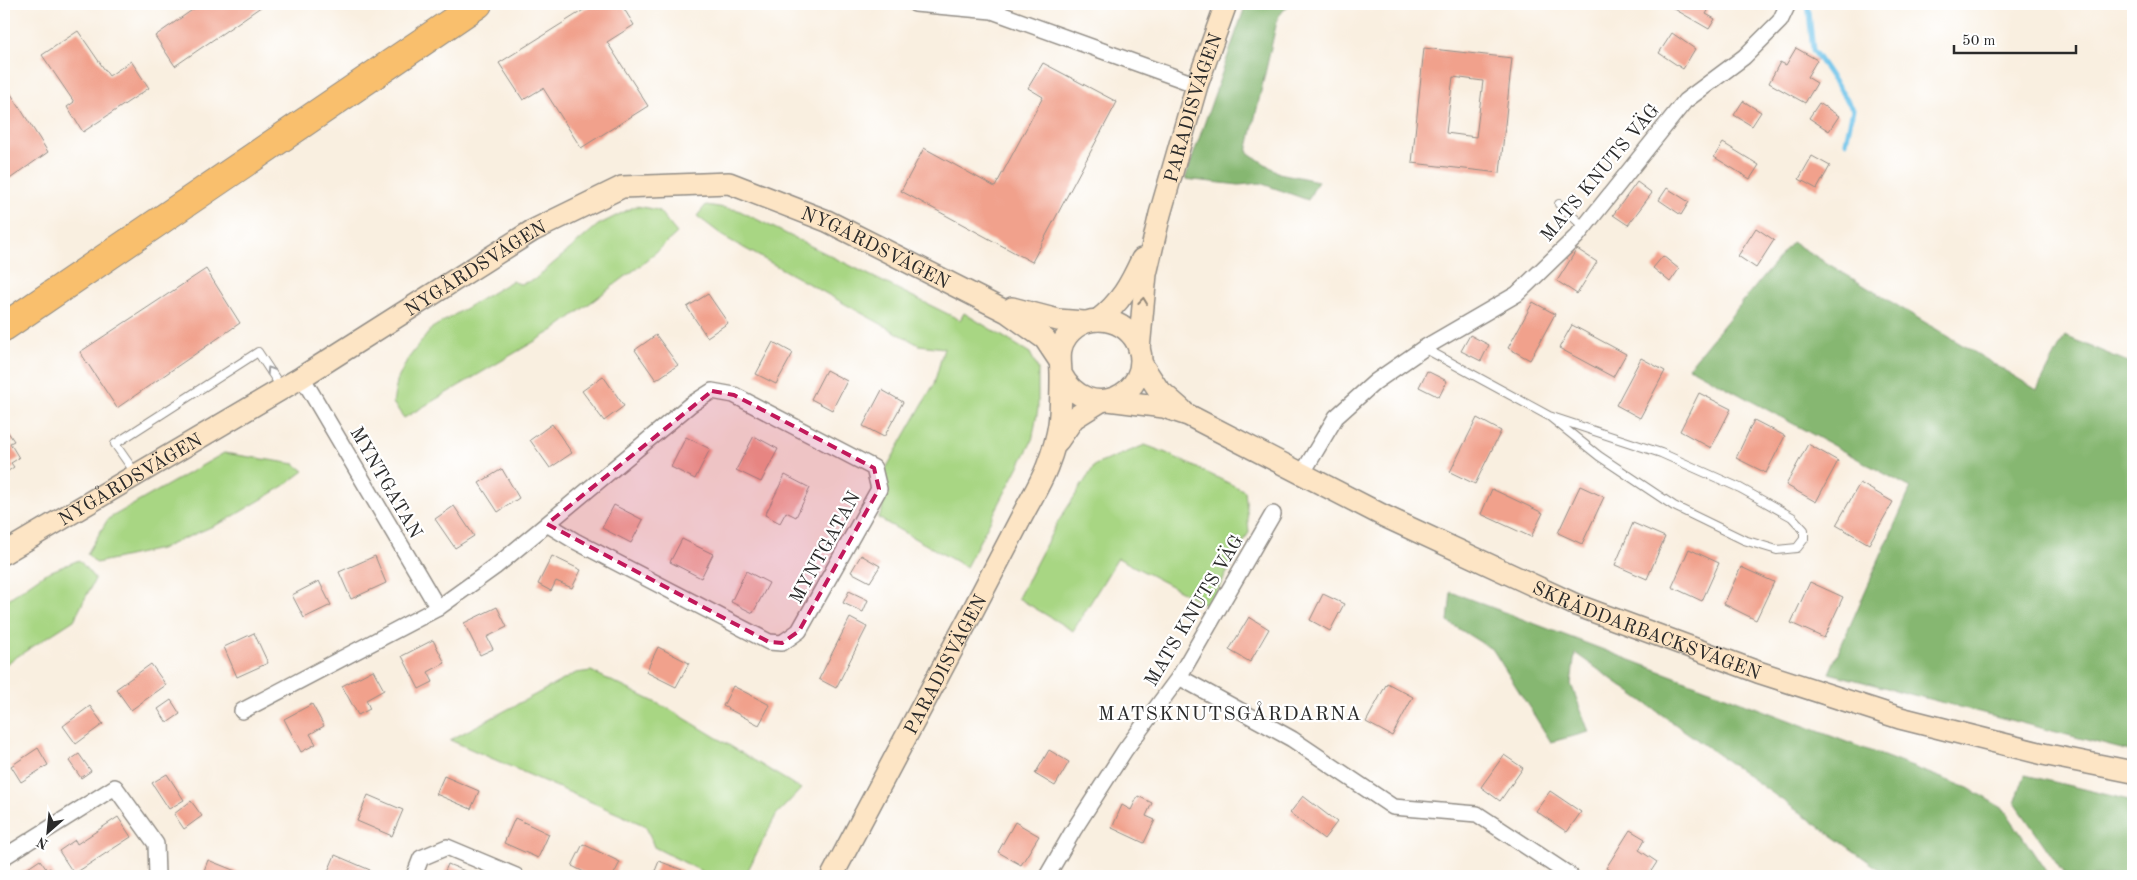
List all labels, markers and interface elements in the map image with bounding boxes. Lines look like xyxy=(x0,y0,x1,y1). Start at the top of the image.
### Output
scale bar xyxy=(1954,22,2077,54)
street label: PARADISVÄGEN xyxy=(1162,31,1227,185)
text: 50 m xyxy=(1962,34,1996,49)
street label: MATS KNUTS VÄG xyxy=(1536,99,1664,246)
street label: NYGÅRDSVÄGEN xyxy=(798,205,953,294)
street label: NYGÅRDSVÄGEN xyxy=(402,218,550,321)
one-way arrow xyxy=(1137,296,1148,304)
one-way arrow xyxy=(267,367,276,376)
street label: MYNTGATAN xyxy=(345,424,425,542)
street label: NYGÅRDSVÄGEN xyxy=(56,431,206,531)
street label: MYNTGATAN xyxy=(788,489,865,608)
street label: MATS KNUTS VÄG xyxy=(1140,530,1248,690)
street label: SKRÄDDARBACKSVÄGEN xyxy=(1529,579,1763,684)
street label: PARADISVÄGEN xyxy=(902,592,992,738)
district label: MATSKNUTSGÅRDARNA xyxy=(1098,701,1362,725)
north arrow xyxy=(22,808,72,858)
text: N xyxy=(34,834,50,851)

